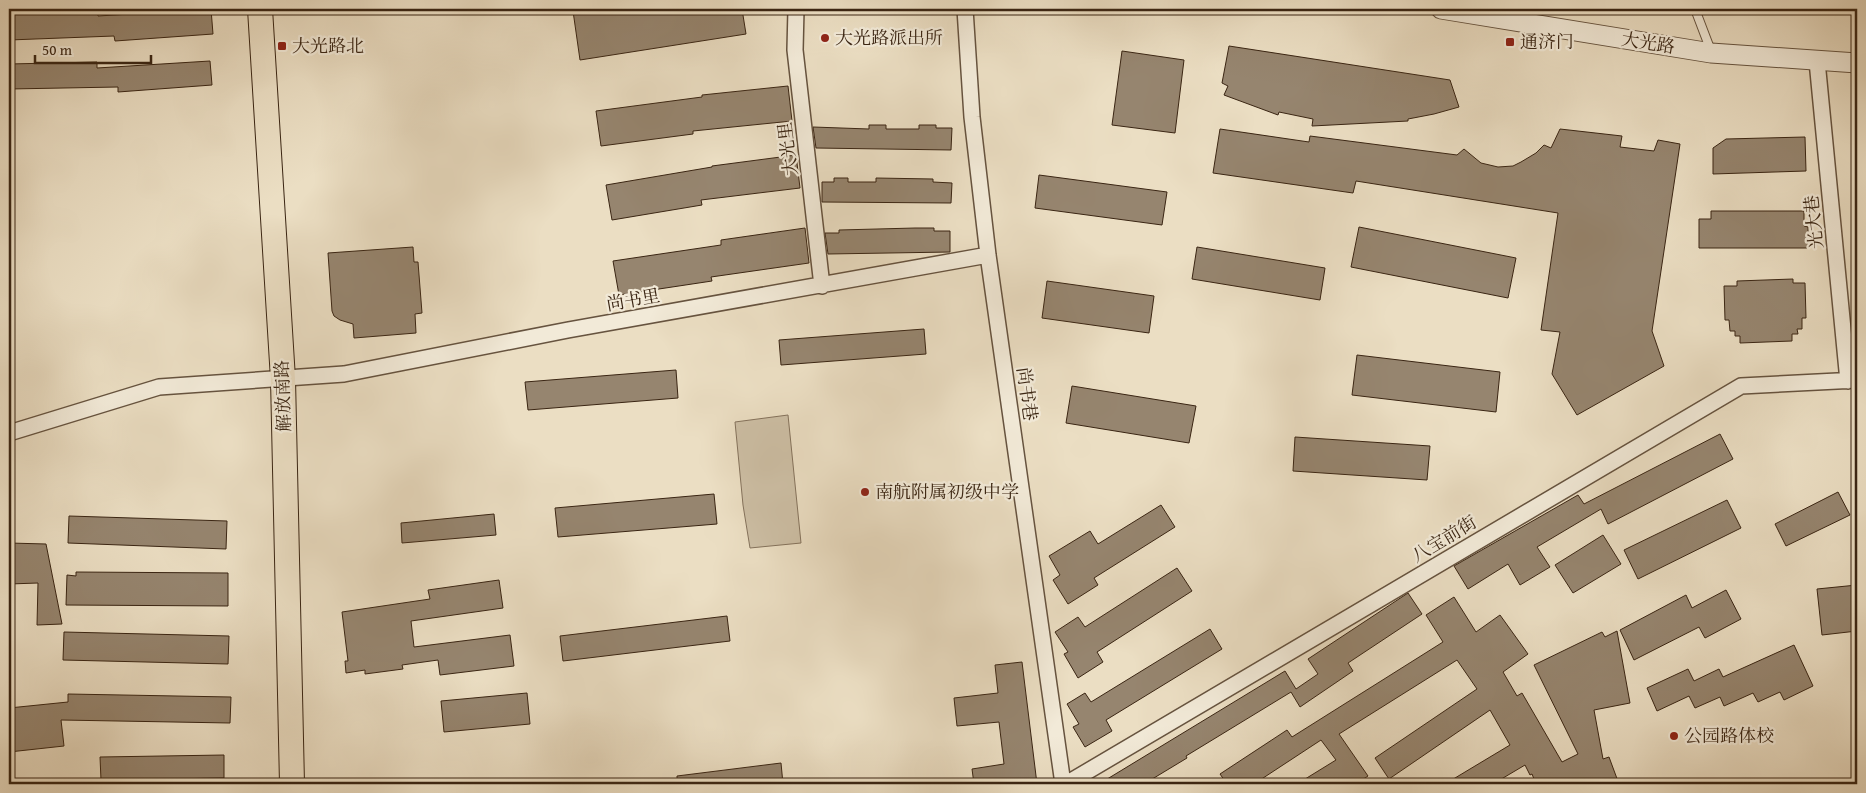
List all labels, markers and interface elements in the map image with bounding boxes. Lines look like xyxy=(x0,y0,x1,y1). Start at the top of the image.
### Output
place label: 大光路派出所 xyxy=(835,24,943,51)
street label: 大光路 xyxy=(1619,25,1677,60)
place label: 通济门 xyxy=(1520,28,1574,55)
scale bar xyxy=(35,32,151,64)
place label: 大光路北 xyxy=(292,32,364,59)
marker: 大光路派出所 xyxy=(819,32,831,44)
marker: 通济门 xyxy=(1504,36,1516,48)
text: 50 m xyxy=(42,39,73,60)
marker: 大光路北 xyxy=(276,40,288,52)
street label: 大光里 xyxy=(771,121,804,178)
street label: 光大巷 xyxy=(1797,194,1830,250)
street label: 尚书里 xyxy=(604,282,662,317)
street label: 解放南路 xyxy=(268,360,297,432)
street label: 尚书巷 xyxy=(1010,365,1045,423)
place label: 南航附属初级中学 xyxy=(875,478,1019,505)
marker: 南航附属初级中学 xyxy=(859,486,871,498)
street label: 八宝前街 xyxy=(1406,508,1482,569)
place label: 公园路体校 xyxy=(1684,722,1774,749)
marker: 公园路体校 xyxy=(1668,730,1680,742)

